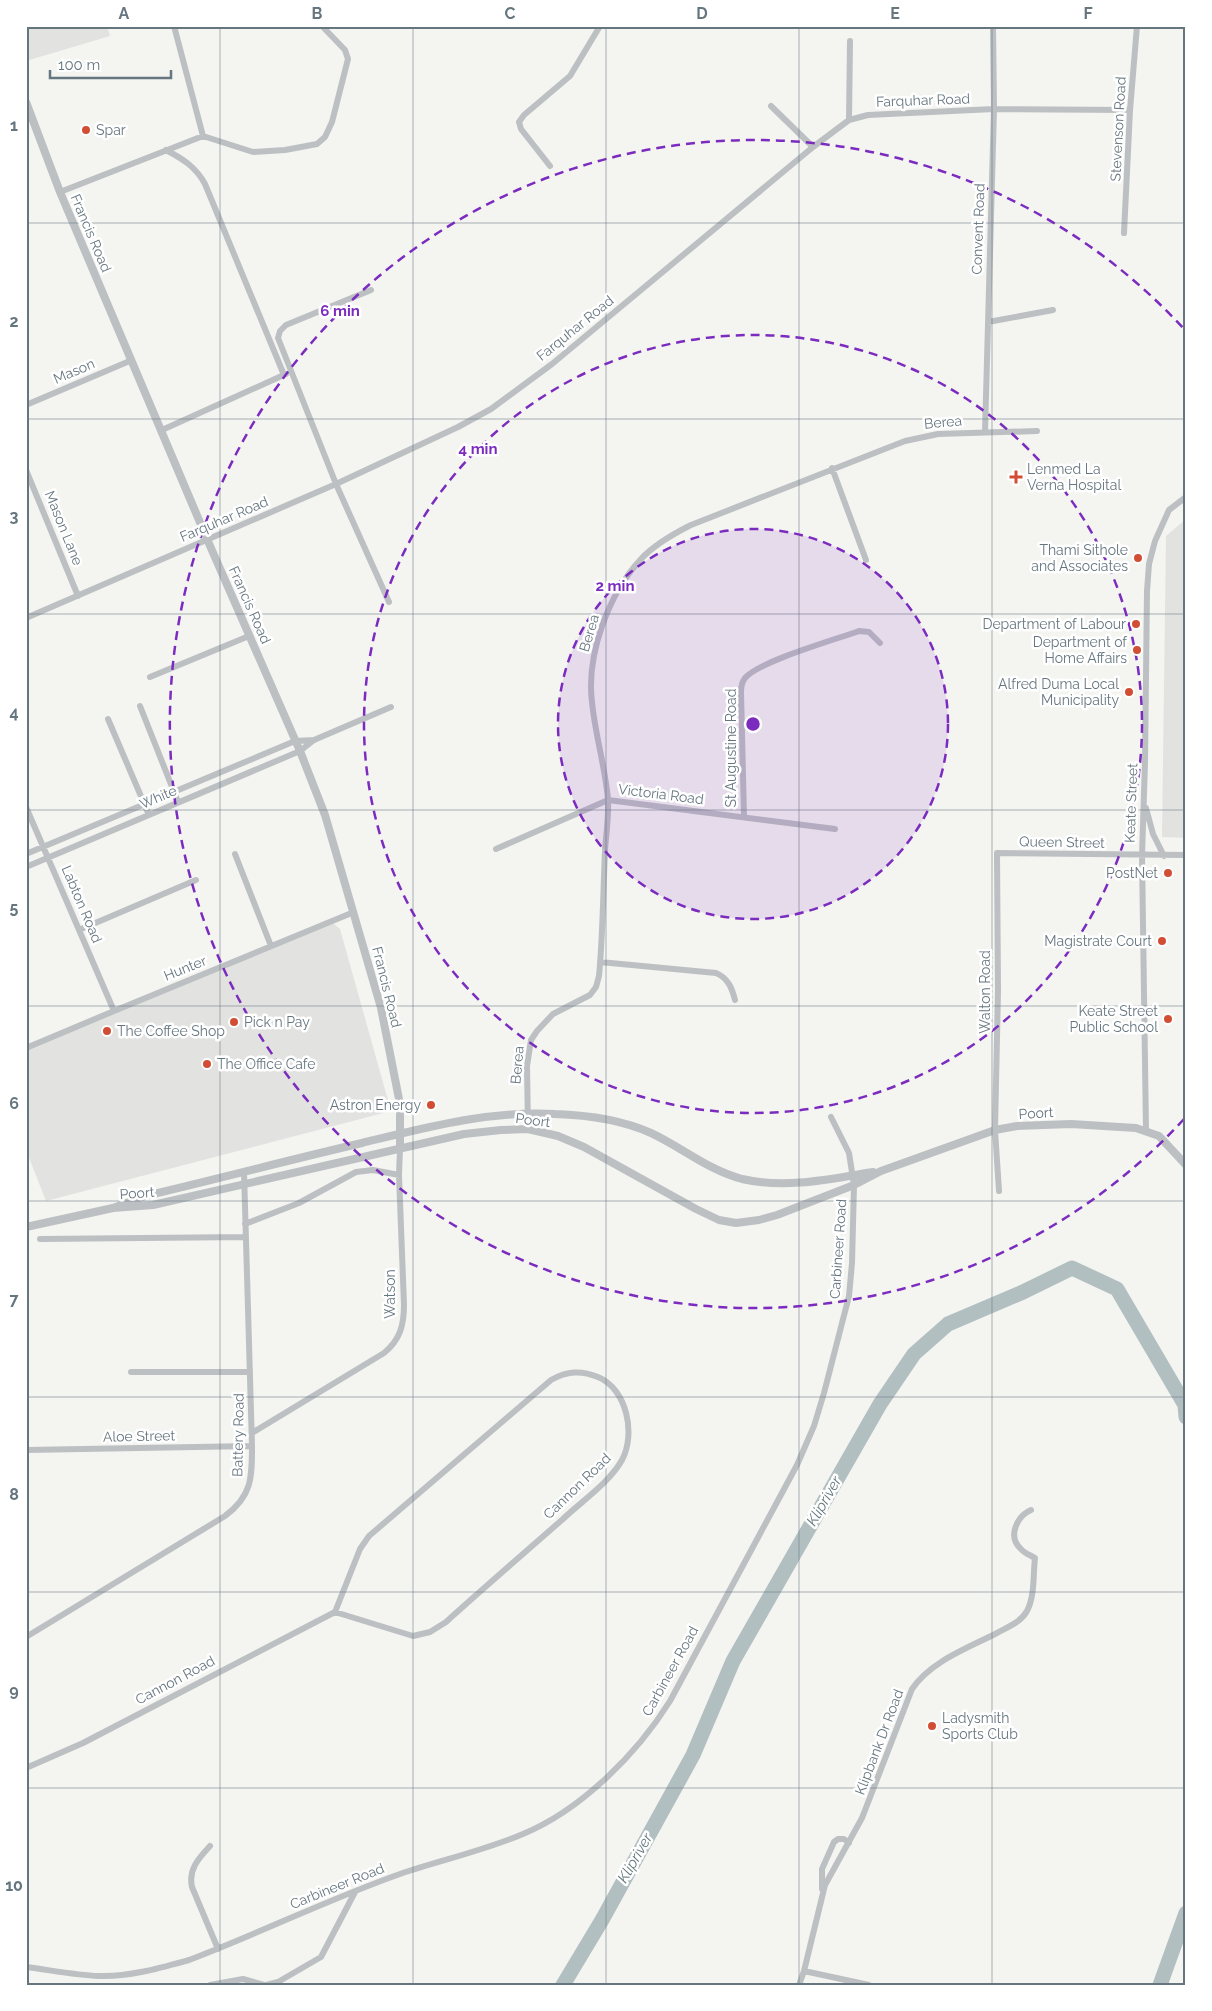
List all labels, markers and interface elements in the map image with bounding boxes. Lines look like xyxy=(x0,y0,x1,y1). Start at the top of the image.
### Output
text: A xyxy=(119,4,130,23)
text: B xyxy=(312,4,323,23)
text: C xyxy=(505,4,516,23)
text: D xyxy=(696,4,708,23)
text: E xyxy=(890,4,900,23)
text: F xyxy=(1083,4,1093,23)
scale bar xyxy=(50,48,171,80)
text: 100 m xyxy=(58,56,100,74)
street label: Stevenson Road xyxy=(1107,76,1129,182)
street label: Farquhar Road xyxy=(876,90,970,110)
text: 1 xyxy=(10,116,18,135)
place label: Spar xyxy=(96,122,126,138)
marker: Spar xyxy=(80,124,92,136)
street label: Convent Road xyxy=(968,183,988,275)
street label: Francis Road xyxy=(67,192,115,274)
street label: Farquhar Road xyxy=(533,292,617,364)
text: 6 min xyxy=(320,302,360,320)
text: 2 xyxy=(9,312,19,331)
street label: Mason xyxy=(51,355,97,387)
street label: Berea xyxy=(923,412,963,432)
text: 4 min xyxy=(458,440,498,458)
place label: Lenmed La Verna Hospital xyxy=(1027,461,1121,493)
marker: Lenmed La Verna Hospital xyxy=(1009,470,1023,484)
street label: Mason Lane xyxy=(42,488,86,568)
street label: Farquhar Road xyxy=(178,493,270,545)
text: 3 xyxy=(10,507,19,526)
place label: Thami Sithole and Associates xyxy=(1031,542,1128,574)
marker: Thami Sithole and Associates xyxy=(1132,552,1144,564)
street label: Francis Road xyxy=(226,564,274,646)
text: 2 min xyxy=(596,577,634,595)
street label: Berea xyxy=(576,612,602,654)
place label: Department of Labour xyxy=(982,616,1126,632)
marker: Department of Labour xyxy=(1130,618,1142,630)
place label: Department of Home Affairs xyxy=(1033,634,1128,666)
marker: Department of Home Affairs xyxy=(1131,644,1143,656)
place label: Alfred Duma Local Municipality xyxy=(998,676,1119,708)
marker: Alfred Duma Local Municipality xyxy=(1123,686,1135,698)
street label: St Augustine Road xyxy=(723,689,739,807)
text: 4 xyxy=(9,703,19,722)
centre of rings xyxy=(744,715,762,733)
street label: Keate Street xyxy=(1122,763,1140,843)
street label: Victoria Road xyxy=(617,781,705,807)
street label: White xyxy=(137,782,179,812)
street label: Queen Street xyxy=(1019,833,1105,851)
street label: Labton Road xyxy=(59,863,105,945)
place label: PostNet xyxy=(1106,865,1158,881)
marker: PostNet xyxy=(1162,867,1174,879)
text: 5 xyxy=(10,898,19,917)
place label: Magistrate Court xyxy=(1044,933,1152,949)
marker: Magistrate Court xyxy=(1156,935,1168,947)
street label: Francis Road xyxy=(369,945,405,1029)
street label: Walton Road xyxy=(977,950,993,1034)
street label: Hunter xyxy=(161,952,209,984)
place label: Keate Street Public School xyxy=(1069,1003,1158,1035)
marker: Keate Street Public School xyxy=(1162,1013,1174,1025)
place label: Pick n Pay xyxy=(244,1014,310,1030)
marker: Pick n Pay xyxy=(228,1016,240,1028)
place label: The Coffee Shop xyxy=(117,1023,225,1039)
marker: The Coffee Shop xyxy=(101,1025,113,1037)
street label: Berea xyxy=(507,1045,527,1085)
place label: The Office Cafe xyxy=(217,1056,315,1072)
marker: The Office Cafe xyxy=(201,1058,213,1070)
text: 6 xyxy=(9,1094,19,1113)
place label: Astron Energy xyxy=(330,1097,421,1113)
marker: Astron Energy xyxy=(425,1099,437,1111)
street label: Poort xyxy=(1018,1104,1054,1122)
street label: Poort xyxy=(515,1110,552,1130)
street label: Poort xyxy=(119,1184,155,1202)
street label: Carbineer Road xyxy=(827,1198,849,1300)
street label: Watson xyxy=(382,1269,398,1319)
text: 7 xyxy=(10,1290,19,1309)
street label: Battery Road xyxy=(229,1393,247,1477)
street label: Aloe Street xyxy=(103,1427,176,1445)
street label: Cannon Road xyxy=(540,1450,614,1522)
water label: Klipriver xyxy=(803,1472,846,1529)
text: 8 xyxy=(9,1485,19,1504)
street label: Carbineer Road xyxy=(639,1623,701,1719)
street label: Cannon Road xyxy=(133,1652,217,1708)
text: 9 xyxy=(9,1681,19,1700)
street label: Klipbank Dr Road xyxy=(852,1687,906,1797)
place label: Ladysmith Sports Club xyxy=(942,1710,1018,1742)
marker: Ladysmith Sports Club xyxy=(926,1720,938,1732)
water label: Klipriver xyxy=(614,1829,657,1886)
street label: Carbineer Road xyxy=(288,1860,386,1912)
text: 10 xyxy=(5,1876,23,1895)

